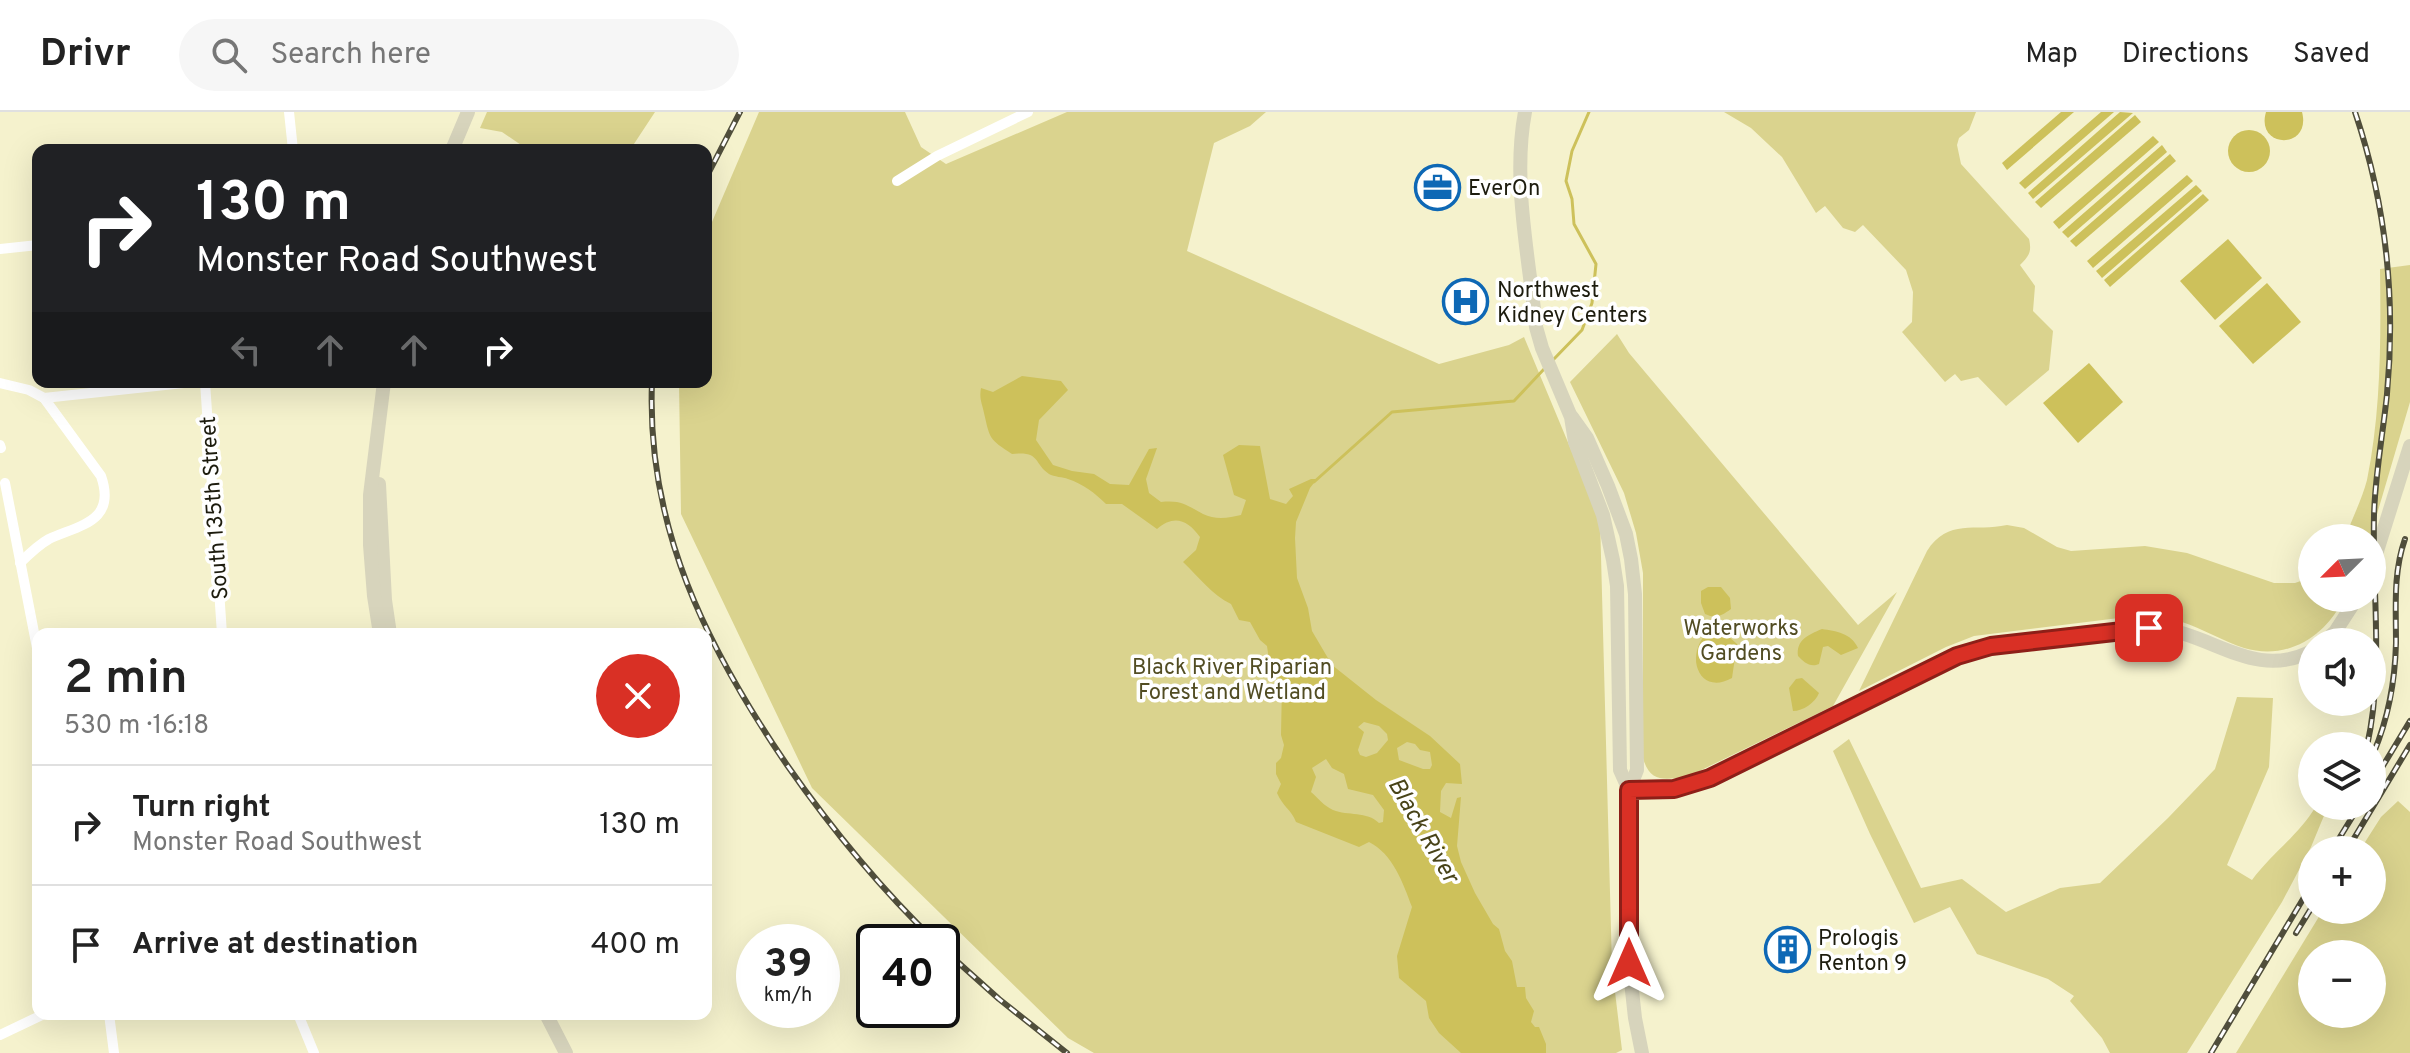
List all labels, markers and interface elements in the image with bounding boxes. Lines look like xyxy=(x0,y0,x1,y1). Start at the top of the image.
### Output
search box xyxy=(179,19,739,91)
text: Drivr xyxy=(40,31,131,80)
icon: search xyxy=(207,33,251,77)
text: Search here xyxy=(271,37,431,74)
text: Map xyxy=(2025,37,2078,73)
text: Directions xyxy=(2122,37,2249,73)
text: Saved xyxy=(2293,37,2370,73)
office icon: EverOn xyxy=(1413,163,1461,211)
text: 130 m xyxy=(196,170,351,240)
icon: right xyxy=(64,176,168,280)
place label: EverOn xyxy=(1468,176,1540,203)
text: Monster Road Southwest xyxy=(196,239,598,285)
hospital icon: Northwest Kidney Centers xyxy=(1442,278,1490,326)
place label: Northwest Kidney Centers xyxy=(1497,278,1648,330)
icon: left xyxy=(224,328,268,372)
icon: ahead xyxy=(308,328,352,372)
icon: ahead xyxy=(392,328,436,372)
icon: right xyxy=(476,328,520,372)
street label: South 135th Street xyxy=(196,415,235,601)
north arrow xyxy=(2298,524,2386,612)
map controls xyxy=(2298,524,2386,1028)
pin xyxy=(2115,594,2183,662)
icon: arrive xyxy=(2127,606,2171,650)
park label: Waterworks Gardens xyxy=(1683,616,1799,668)
button: sound xyxy=(2298,628,2386,716)
text: 2 min xyxy=(64,650,188,710)
button: close xyxy=(596,654,680,738)
park label: Black River Riparian Forest and Wetland xyxy=(1132,655,1332,707)
text: 530 m · 16:18 xyxy=(64,710,209,743)
button: layers xyxy=(2298,732,2386,820)
water label: Black River xyxy=(1380,773,1465,891)
text: Turn right xyxy=(132,790,270,827)
icon: right xyxy=(64,803,108,847)
text: 130 m xyxy=(599,807,680,844)
text: Monster Road Southwest xyxy=(132,827,422,860)
button: + xyxy=(2298,836,2386,924)
position arrow xyxy=(1587,921,1671,1005)
icon: arrive xyxy=(64,923,108,967)
speed limit sign: 40 xyxy=(856,924,960,1028)
building icon: Prologis Renton 9 xyxy=(1763,926,1811,974)
place label: Prologis Renton 9 xyxy=(1818,926,1907,978)
text: Arrive at destination xyxy=(132,927,418,964)
text: 400 m xyxy=(591,927,680,964)
button: − xyxy=(2298,940,2386,1028)
text: 39 xyxy=(764,941,812,991)
text: km/h xyxy=(764,983,812,1009)

